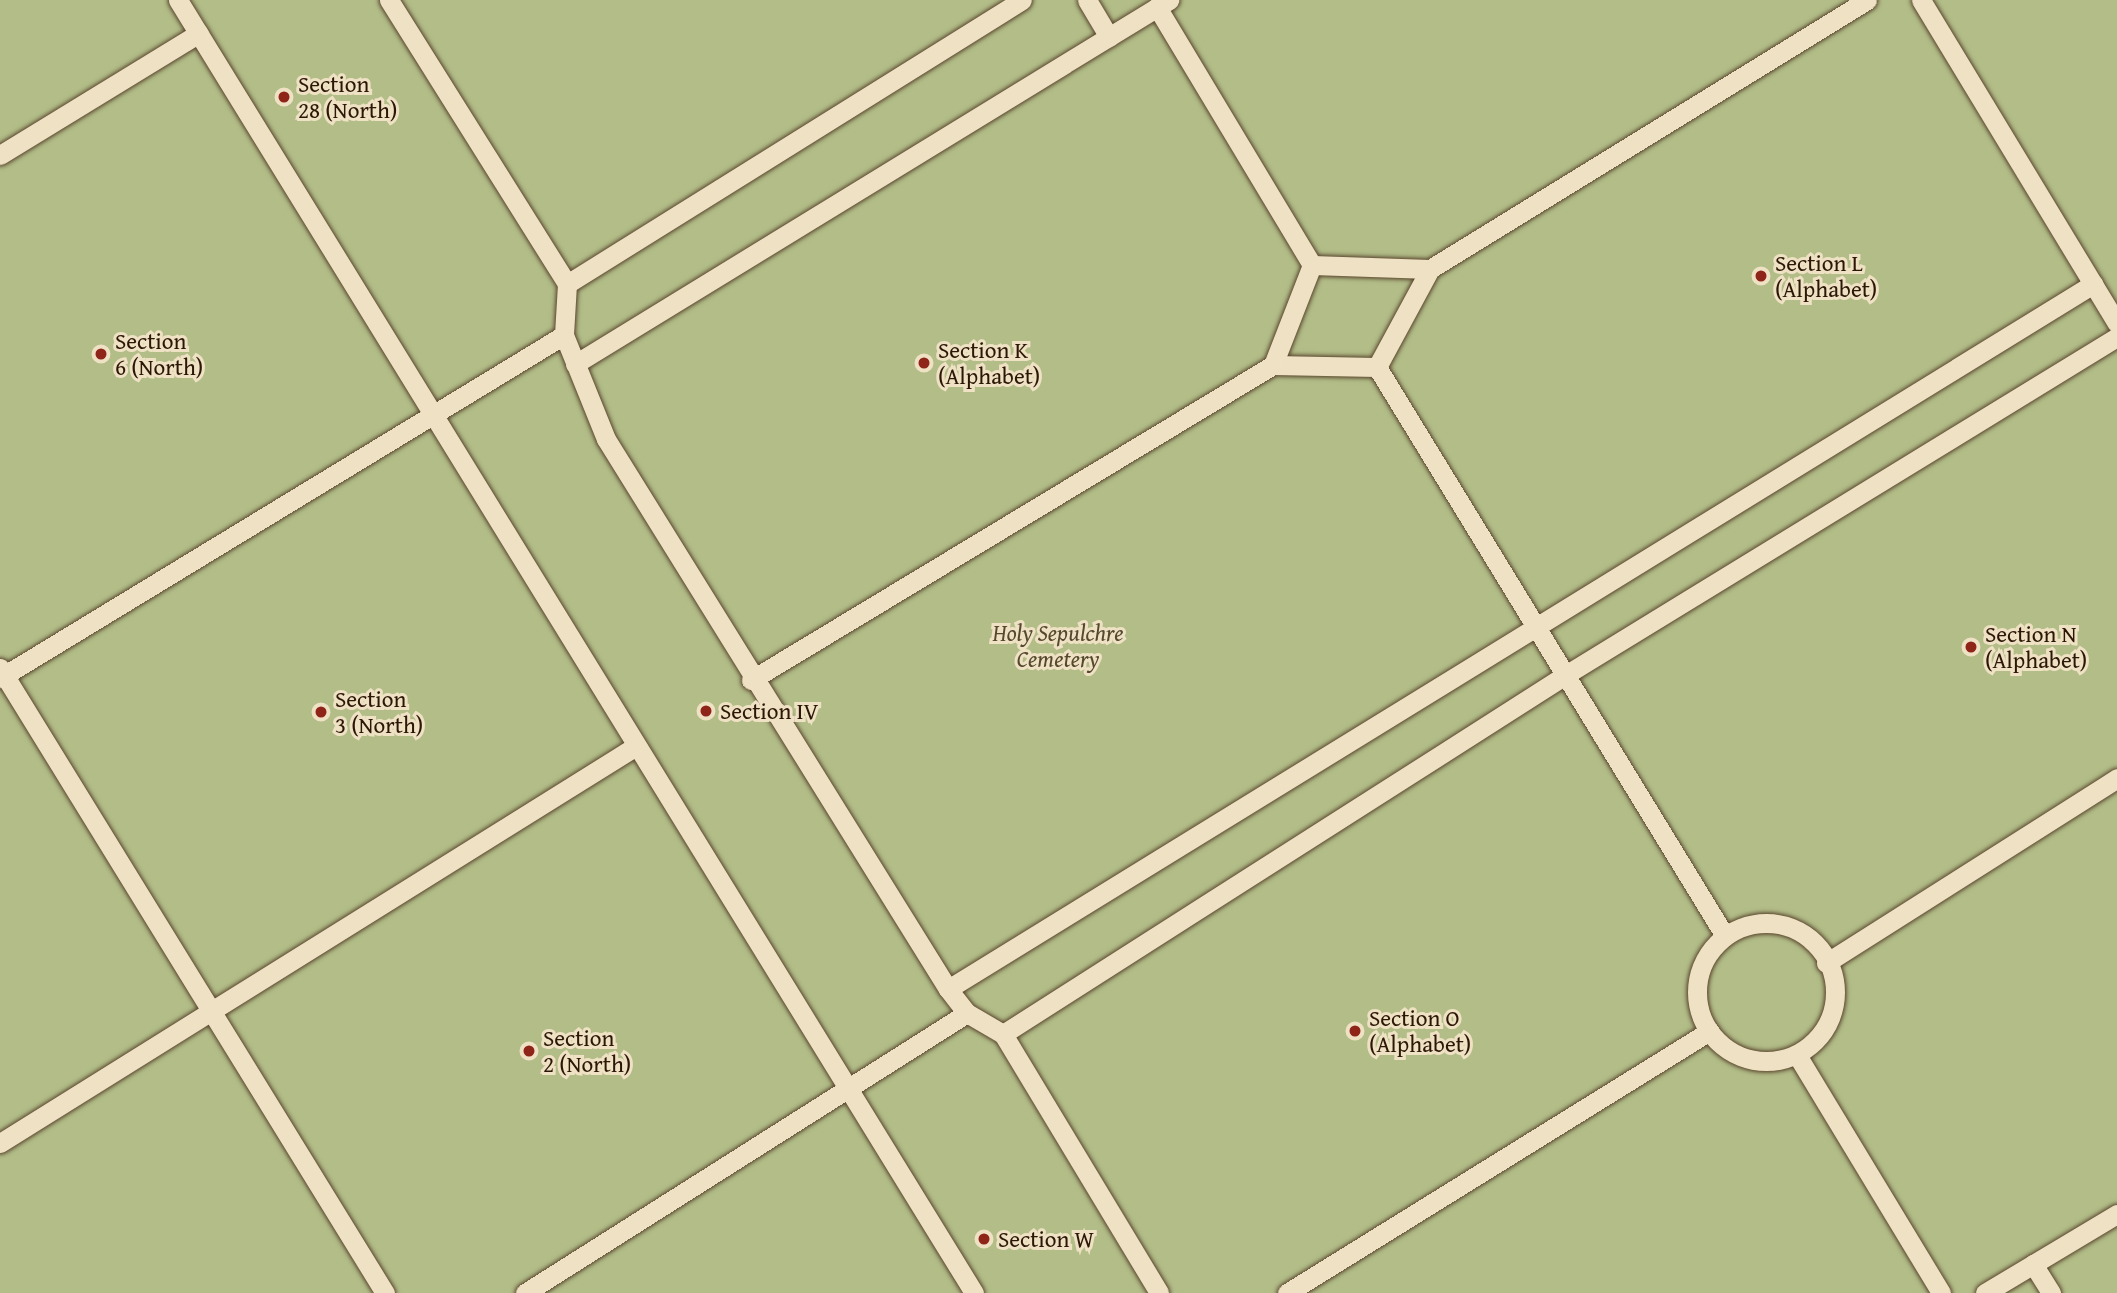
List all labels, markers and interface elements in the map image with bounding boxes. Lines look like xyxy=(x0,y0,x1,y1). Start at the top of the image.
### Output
place label: Section 28 (North) xyxy=(298,70,397,124)
marker: Section 28 (North) xyxy=(276,89,292,105)
place label: Section L (Alphabet) xyxy=(1775,249,1877,303)
marker: Section L (Alphabet) xyxy=(1753,268,1769,284)
place label: Section 6 (North) xyxy=(115,327,203,381)
place label: Section K (Alphabet) xyxy=(938,336,1040,390)
marker: Section 6 (North) xyxy=(93,346,109,362)
marker: Section K (Alphabet) xyxy=(916,355,932,371)
park label: Holy Sepulchre Cemetery xyxy=(993,619,1123,673)
place label: Section N (Alphabet) xyxy=(1985,620,2087,674)
marker: Section N (Alphabet) xyxy=(1963,639,1979,655)
place label: Section 3 (North) xyxy=(335,685,423,739)
place label: Section IV xyxy=(720,697,819,725)
marker: Section IV xyxy=(698,703,714,719)
marker: Section 3 (North) xyxy=(313,704,329,720)
place label: Section O (Alphabet) xyxy=(1369,1004,1471,1058)
marker: Section O (Alphabet) xyxy=(1347,1023,1363,1039)
place label: Section 2 (North) xyxy=(543,1024,631,1078)
marker: Section 2 (North) xyxy=(521,1043,537,1059)
place label: Section W xyxy=(998,1225,1094,1253)
marker: Section W xyxy=(976,1231,992,1247)

